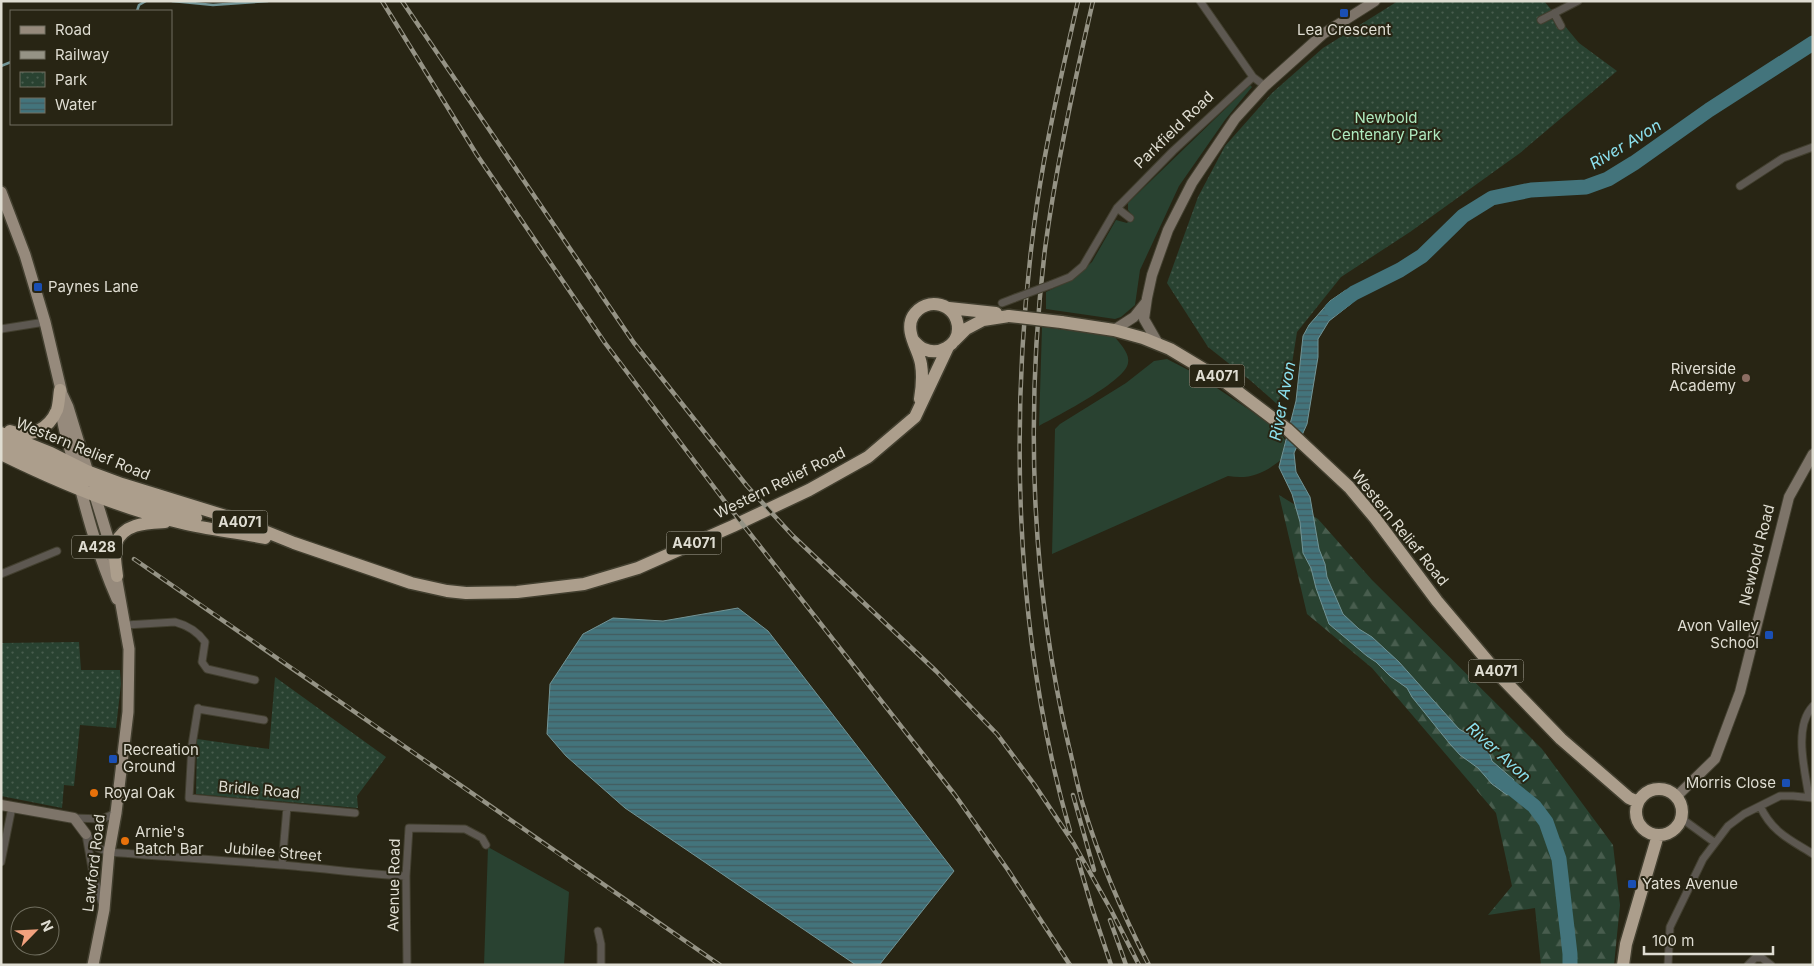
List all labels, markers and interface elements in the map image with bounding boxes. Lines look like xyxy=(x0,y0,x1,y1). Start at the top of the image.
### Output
marker: Lea Crescent xyxy=(1338,7,1350,19)
legend xyxy=(10,10,172,125)
text: Road xyxy=(55,20,91,39)
place label: Lea Crescent xyxy=(1297,20,1391,39)
text: Railway xyxy=(55,45,110,64)
text: Park xyxy=(55,70,88,89)
street label: Parkfield Road xyxy=(1130,87,1217,172)
text: Water xyxy=(55,95,97,114)
park label: Newbold Centenary Park xyxy=(1331,108,1442,144)
water label: River Avon xyxy=(1585,115,1665,173)
place label: Paynes Lane xyxy=(48,277,138,296)
marker: Paynes Lane xyxy=(32,281,44,293)
place label: Riverside Academy xyxy=(1669,359,1737,395)
water label: River Avon xyxy=(1265,360,1299,442)
road number: A4071 xyxy=(1190,364,1244,388)
marker: Riverside Academy xyxy=(1740,372,1752,384)
street label: Western Relief Road xyxy=(13,413,153,484)
street label: Western Relief Road xyxy=(711,443,848,522)
street label: Western Relief Road xyxy=(1348,466,1453,589)
street label: Newbold Road xyxy=(1735,502,1778,607)
road number: A4071 xyxy=(212,511,268,534)
road number: A4071 xyxy=(666,532,722,554)
road number: A428 xyxy=(72,536,122,558)
place label: Avon Valley School xyxy=(1677,616,1760,652)
marker: Avon Valley School xyxy=(1763,629,1775,641)
road number: A4071 xyxy=(1468,659,1524,682)
water label: River Avon xyxy=(1462,718,1536,786)
place label: Recreation Ground xyxy=(123,740,199,776)
marker: Recreation Ground xyxy=(107,753,119,765)
place label: Morris Close xyxy=(1686,773,1776,792)
street label: Bridle Road xyxy=(218,776,300,803)
marker: Morris Close xyxy=(1780,777,1792,789)
place label: Royal Oak xyxy=(104,783,176,802)
marker: Royal Oak xyxy=(88,787,100,799)
street label: Lawford Road xyxy=(78,813,109,913)
place label: Arnie's Batch Bar xyxy=(135,822,204,858)
marker: Arnie's Batch Bar xyxy=(119,835,131,847)
street label: Jubilee Street xyxy=(223,838,323,865)
street label: Avenue Road xyxy=(383,838,404,932)
place label: Yates Avenue xyxy=(1642,874,1738,893)
marker: Yates Avenue xyxy=(1626,878,1638,890)
north arrow xyxy=(10,906,60,956)
text: N xyxy=(37,917,57,934)
scale bar xyxy=(1644,924,1773,956)
text: 100 m xyxy=(1652,931,1694,950)

